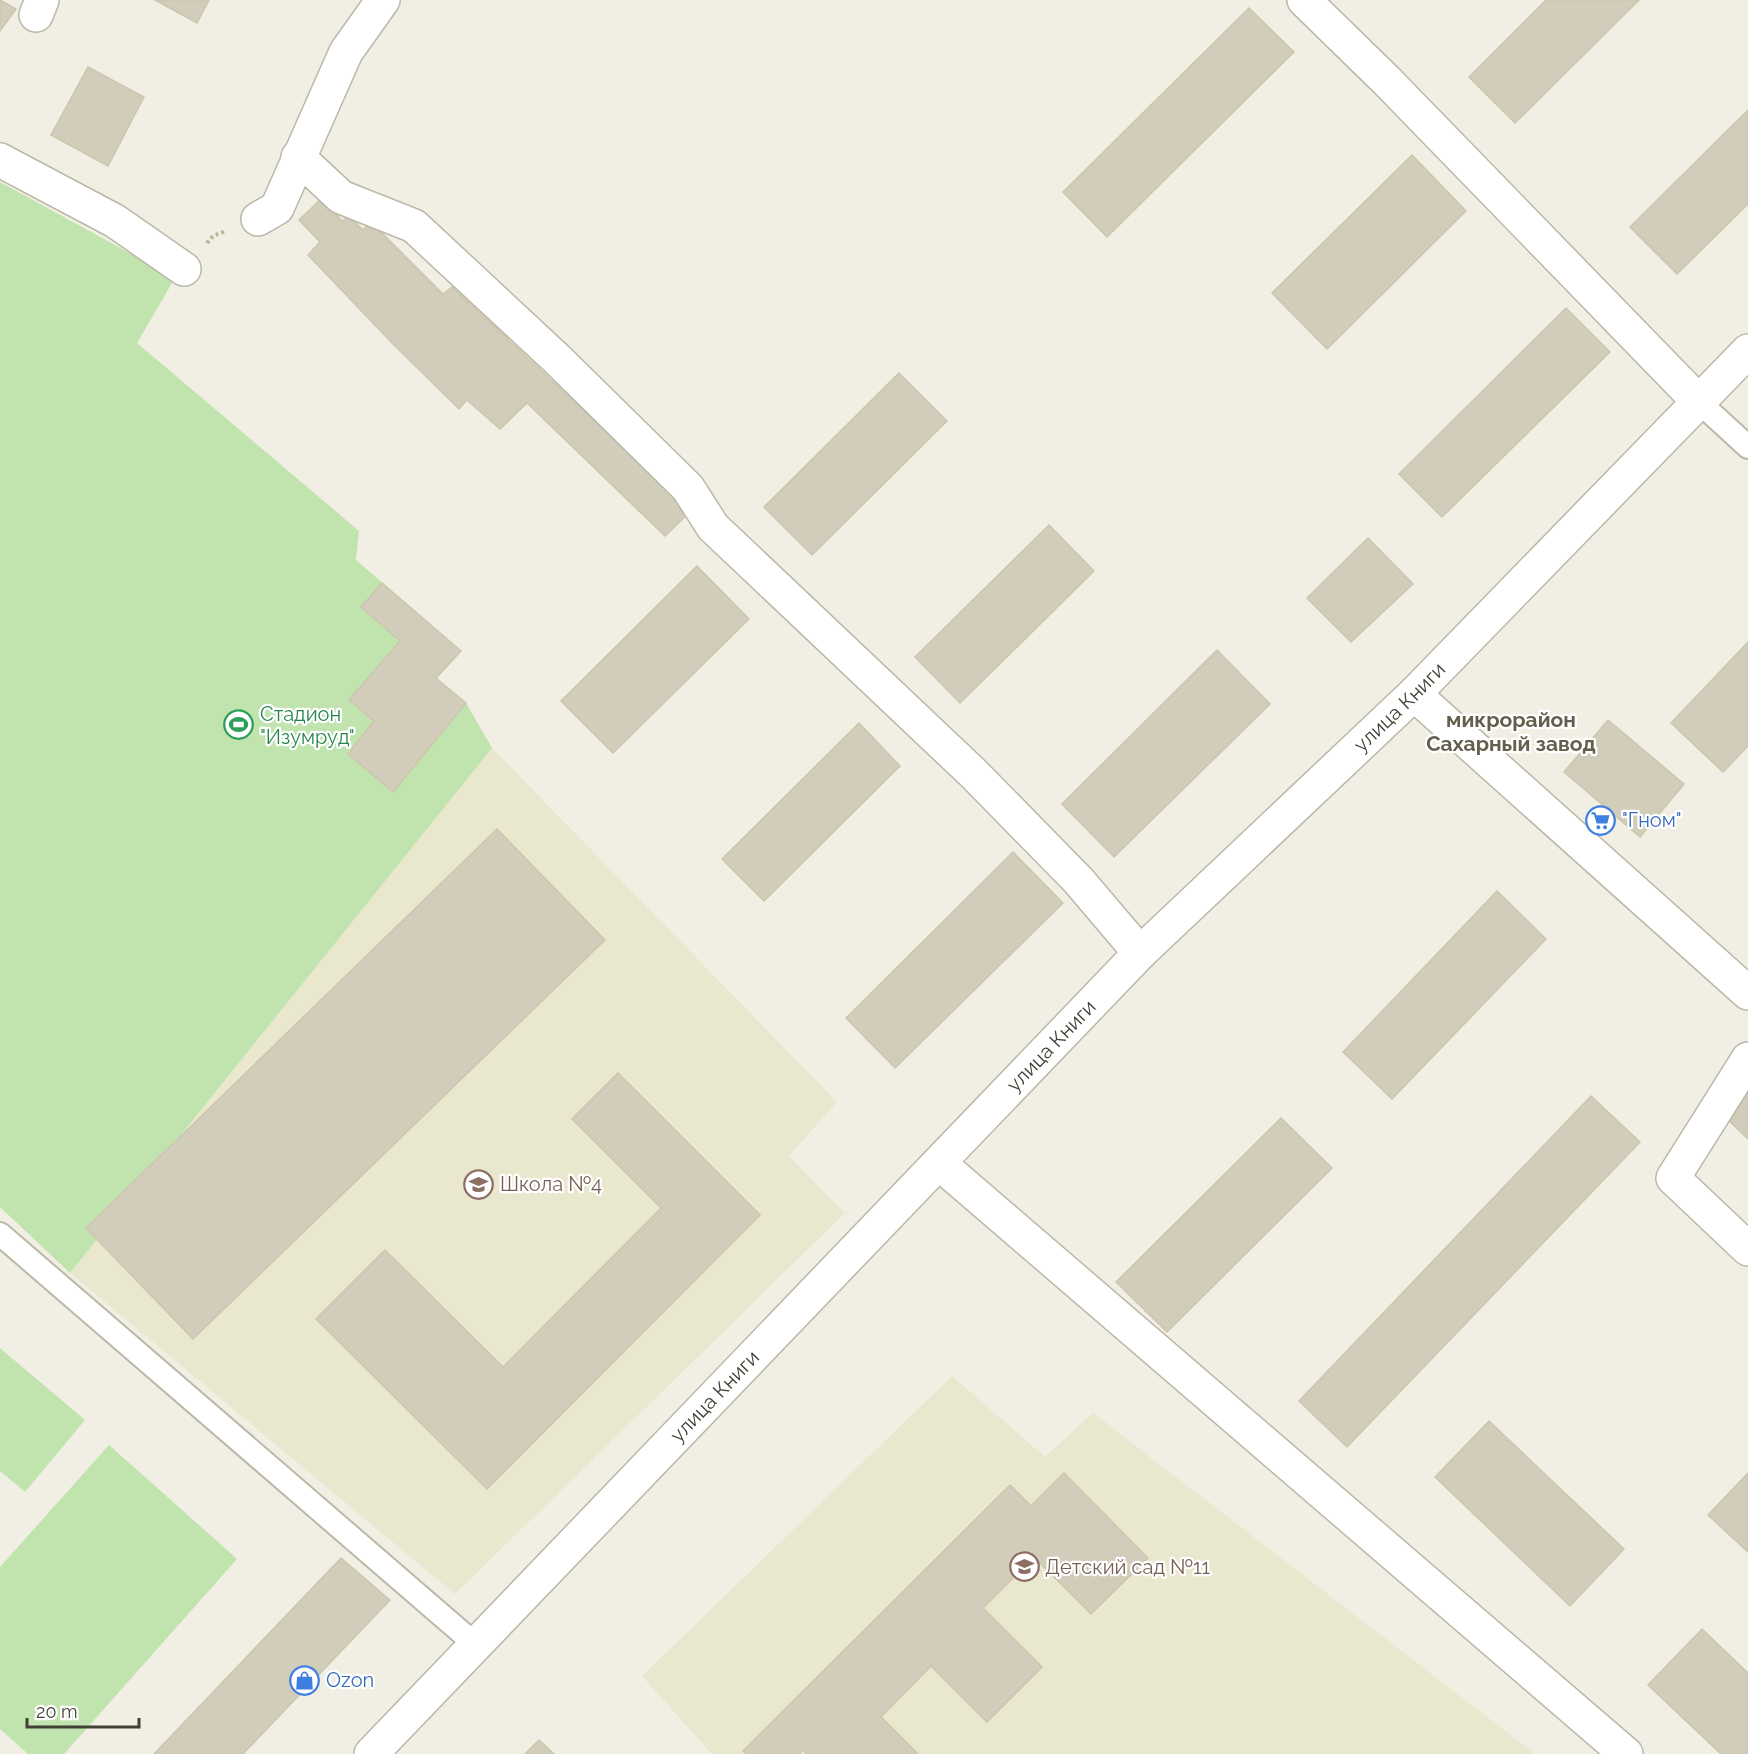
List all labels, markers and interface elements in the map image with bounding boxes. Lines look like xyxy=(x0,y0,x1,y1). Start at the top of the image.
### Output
street label: улица Книги xyxy=(1349,657,1450,757)
place label: Стадион "Изумруд" xyxy=(260,702,355,749)
district label: микрорайон Сахарный завод xyxy=(1426,707,1596,756)
sports icon: Стадион "Изумруд" xyxy=(223,709,255,741)
supermarket icon: "Гном" xyxy=(1585,804,1617,836)
place label: "Гном" xyxy=(1622,808,1682,832)
street label: улица Книги xyxy=(1002,995,1101,1096)
school or university icon: Школа №4 xyxy=(463,1168,495,1200)
place label: Школа №4 xyxy=(500,1172,602,1196)
street label: улица Книги xyxy=(665,1345,764,1447)
school or university icon: Детский сад №11 xyxy=(1008,1551,1040,1583)
place label: Детский сад №11 xyxy=(1045,1555,1210,1579)
shop icon: Ozon xyxy=(289,1664,321,1696)
place label: Ozon xyxy=(326,1668,374,1692)
scale bar xyxy=(27,1691,140,1729)
text: 20 m xyxy=(36,1701,78,1722)

